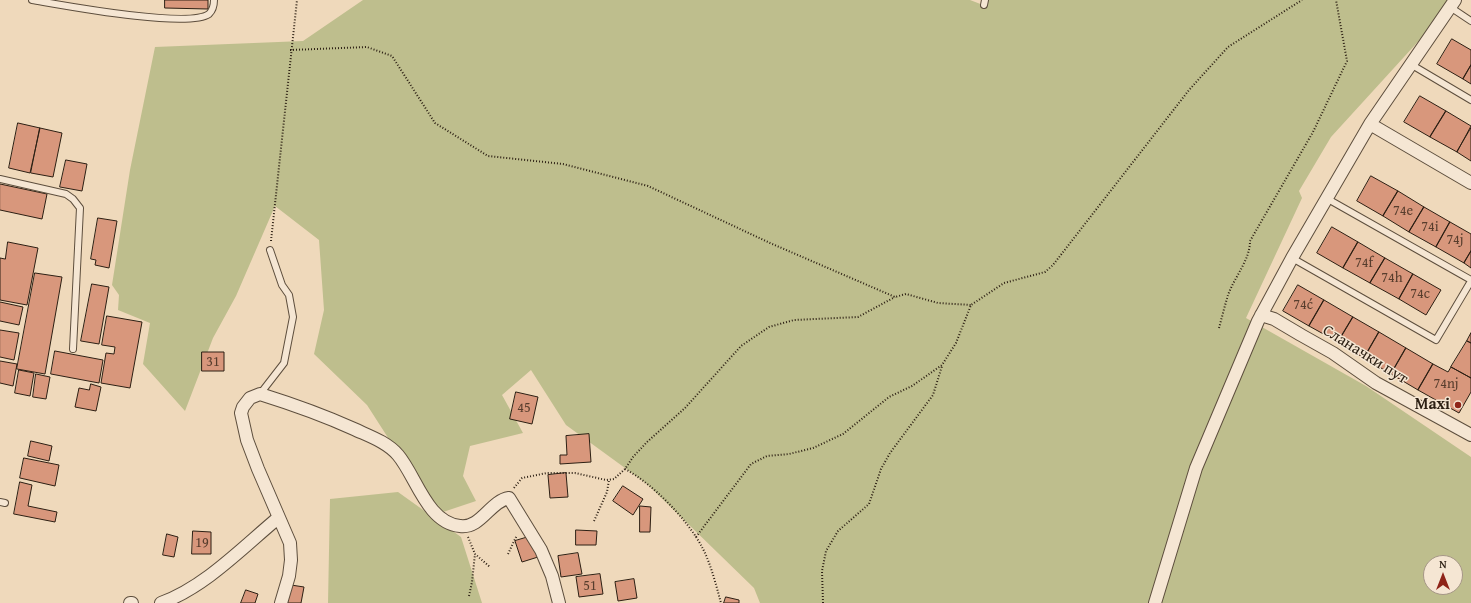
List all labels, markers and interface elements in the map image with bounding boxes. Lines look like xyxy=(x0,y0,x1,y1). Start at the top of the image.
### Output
house number: 74e xyxy=(1393,203,1413,219)
house number: 74i xyxy=(1421,219,1439,235)
house number: 74j xyxy=(1446,232,1464,248)
house number: 74f xyxy=(1355,255,1373,271)
house number: 74h xyxy=(1381,270,1403,286)
house number: 74c xyxy=(1410,286,1430,302)
house number: 74ć xyxy=(1293,297,1313,313)
street label: Сланачки пут xyxy=(1319,321,1411,389)
house number: 31 xyxy=(206,354,220,370)
house number: 74nj xyxy=(1433,376,1459,392)
place label: Maxi xyxy=(1415,395,1450,415)
house number: 45 xyxy=(517,400,531,416)
marker: Maxi xyxy=(1453,400,1463,410)
house number: 19 xyxy=(195,535,209,551)
north arrow xyxy=(1423,555,1463,595)
text: N xyxy=(1439,556,1447,572)
house number: 51 xyxy=(583,578,597,594)

